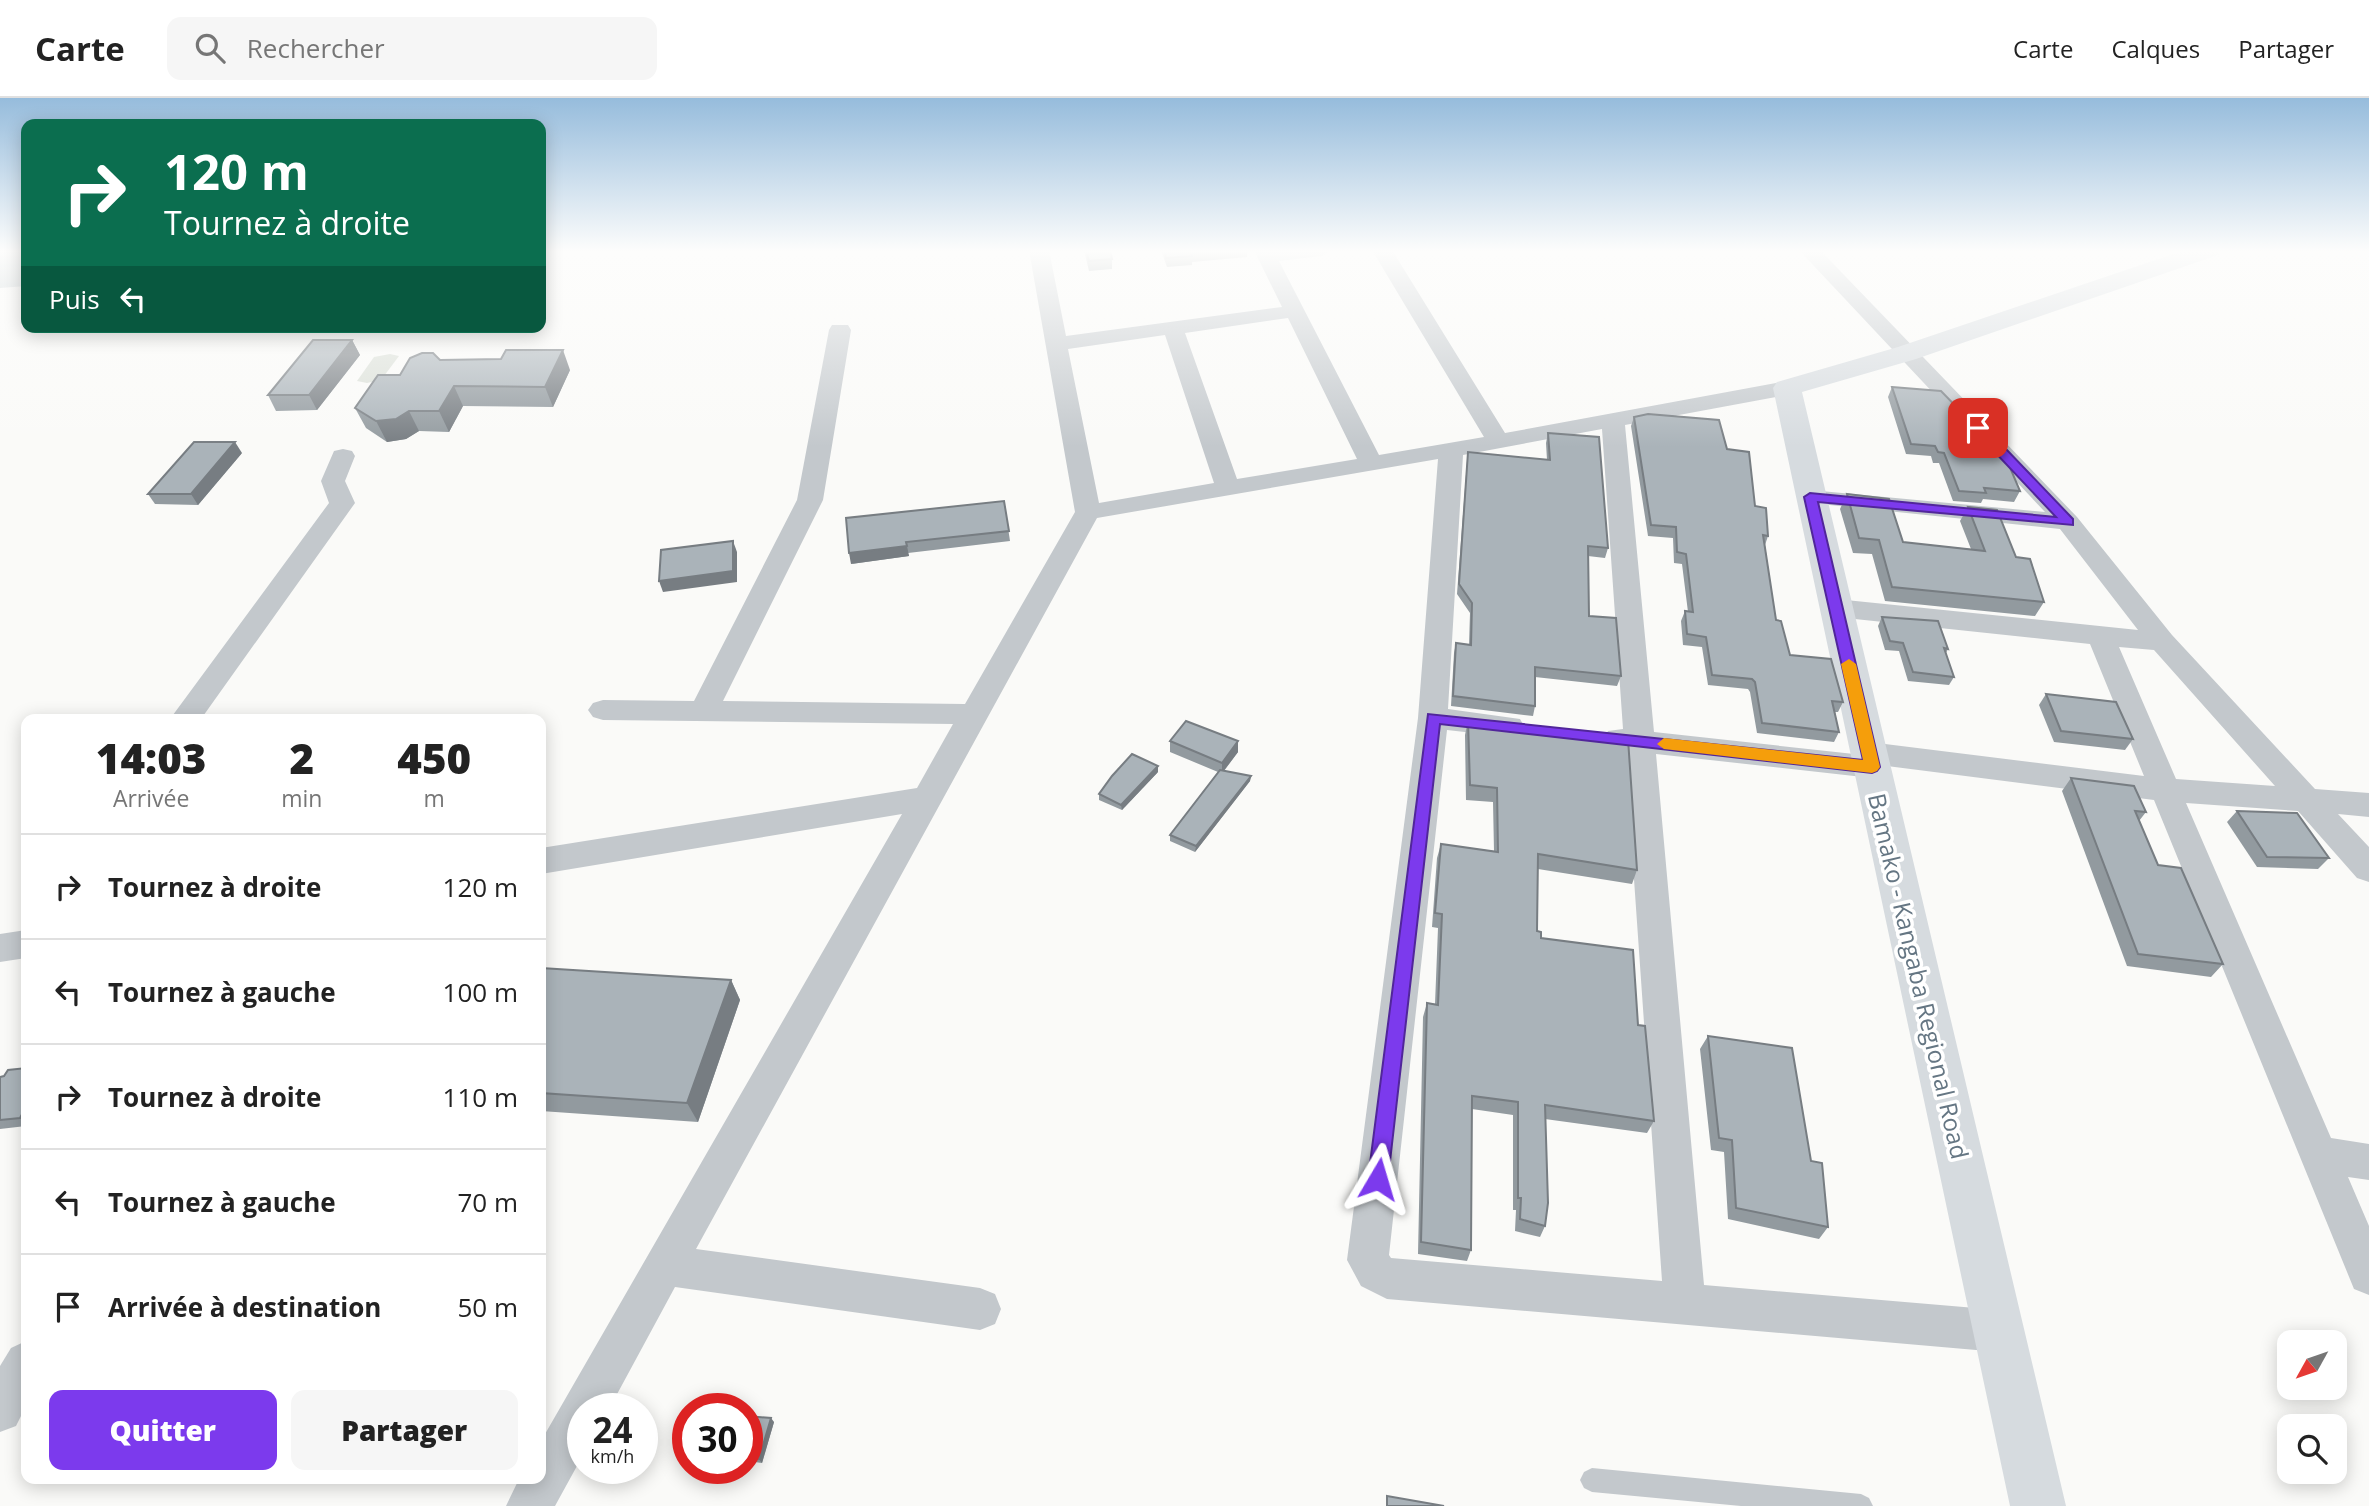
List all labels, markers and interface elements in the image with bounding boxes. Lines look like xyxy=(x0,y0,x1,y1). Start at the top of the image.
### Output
search box xyxy=(167,17,657,80)
text: Carte xyxy=(35,26,125,71)
icon: search xyxy=(191,29,229,67)
text: Rechercher xyxy=(247,30,385,66)
text: Carte xyxy=(2013,32,2073,65)
text: Calques xyxy=(2111,32,2200,65)
text: Partager xyxy=(2238,32,2334,65)
text: 120 m xyxy=(164,138,309,204)
icon: right xyxy=(49,147,140,238)
text: Tournez à droite xyxy=(164,201,410,244)
icon: left xyxy=(114,280,152,318)
text: Puis xyxy=(49,281,100,317)
pin xyxy=(1948,398,2008,458)
icon: arrive xyxy=(1959,409,1997,447)
text: 14:03 xyxy=(96,729,206,786)
text: 2 xyxy=(290,729,314,786)
text: 450 xyxy=(397,729,471,786)
text: Arrivée xyxy=(113,782,189,814)
text: min xyxy=(281,782,322,814)
text: m xyxy=(424,782,445,814)
street label: Bamako - Kangaba Regional Road xyxy=(1861,790,1977,1162)
icon: right xyxy=(49,868,87,906)
text: Tournez à droite xyxy=(108,869,321,905)
text: 120 m xyxy=(443,869,518,905)
icon: left xyxy=(49,973,87,1011)
text: Tournez à gauche xyxy=(108,974,336,1010)
text: 100 m xyxy=(443,974,518,1010)
icon: right xyxy=(49,1078,87,1116)
text: Tournez à droite xyxy=(108,1079,321,1115)
text: 110 m xyxy=(443,1079,518,1115)
position arrow xyxy=(1341,1142,1415,1216)
icon: left xyxy=(49,1183,87,1221)
text: Tournez à gauche xyxy=(108,1184,336,1220)
text: 70 m xyxy=(457,1184,518,1220)
icon: arrive xyxy=(49,1288,87,1326)
text: Arrivée à destination xyxy=(108,1289,381,1325)
text: 50 m xyxy=(457,1289,518,1325)
north arrow xyxy=(2277,1330,2347,1400)
map controls xyxy=(2277,1330,2347,1484)
button: Quitter xyxy=(49,1390,277,1470)
button: Partager xyxy=(291,1390,518,1470)
speed limit sign: 30 xyxy=(672,1393,763,1484)
text: 24 xyxy=(592,1406,633,1453)
button: search xyxy=(2277,1414,2347,1484)
text: km/h xyxy=(591,1444,634,1468)

